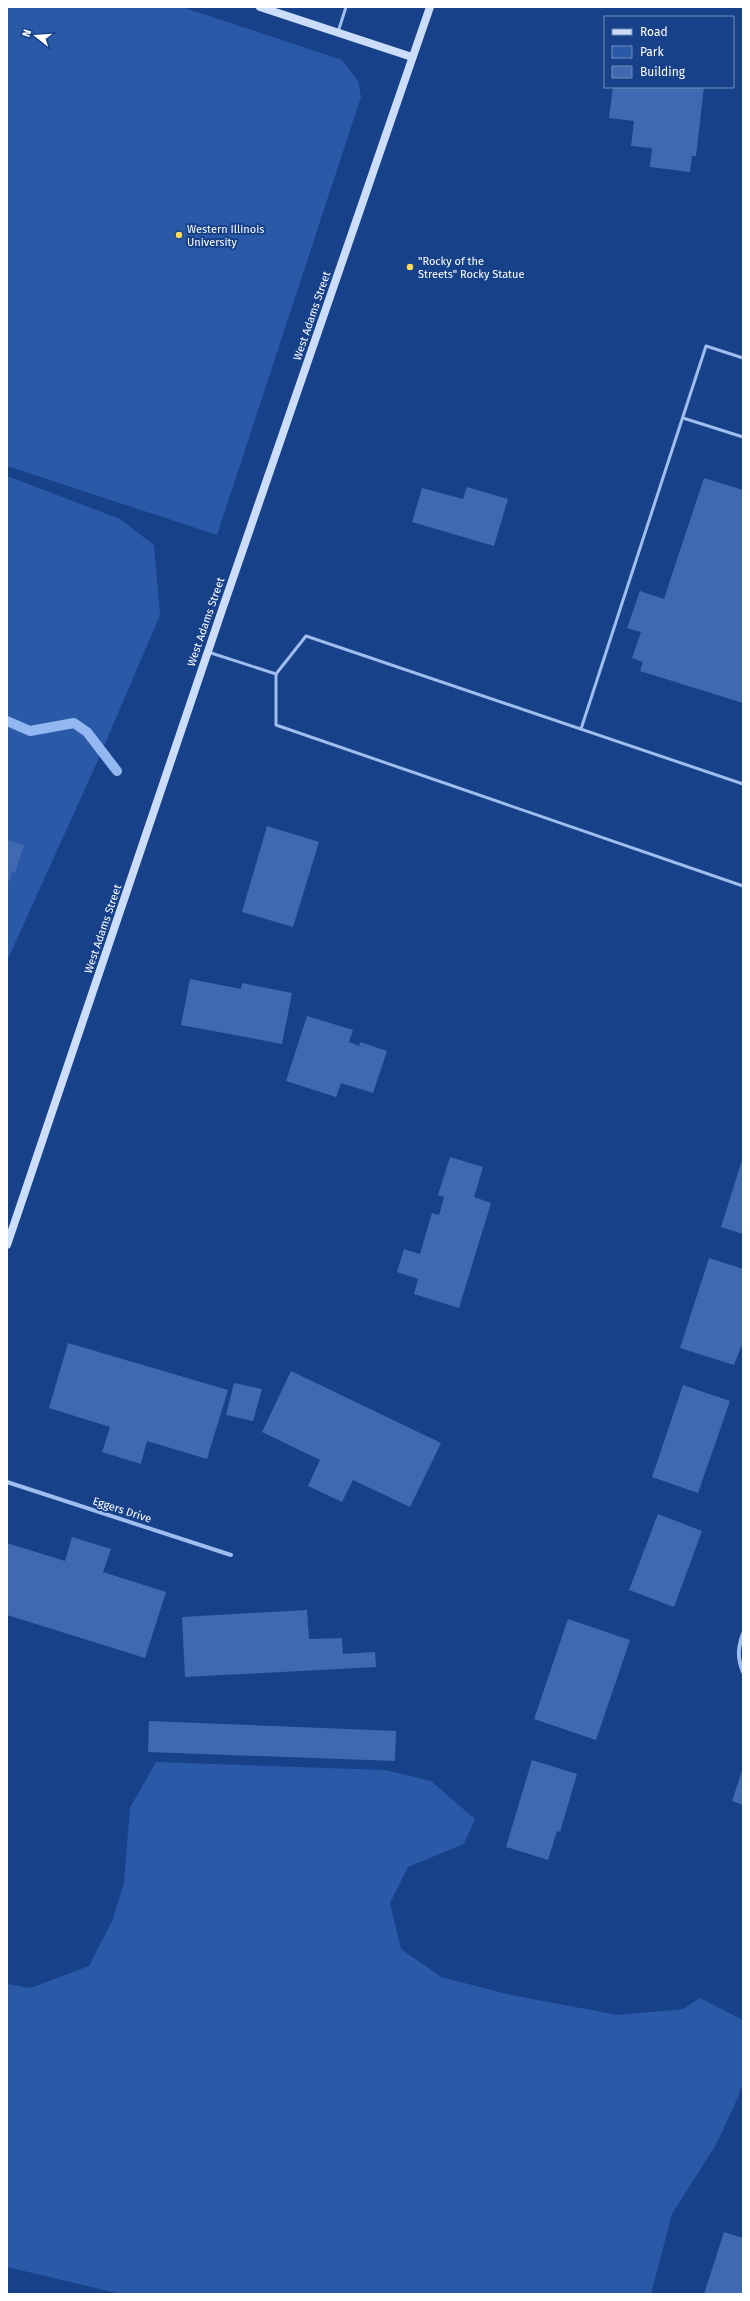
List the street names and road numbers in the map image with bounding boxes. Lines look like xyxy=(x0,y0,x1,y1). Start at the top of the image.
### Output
street label: West Adams Street xyxy=(291,270,333,362)
street label: West Adams Street xyxy=(185,576,227,668)
street label: West Adams Street xyxy=(82,883,124,975)
street label: Eggers Drive xyxy=(91,1494,153,1526)

